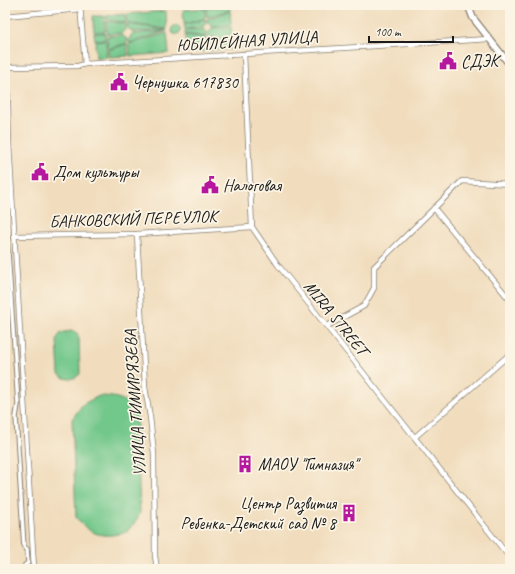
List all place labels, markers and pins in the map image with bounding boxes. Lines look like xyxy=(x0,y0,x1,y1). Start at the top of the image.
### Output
public building icon: СДЭК xyxy=(438,51,458,71)
place label: СДЭК xyxy=(461,51,502,72)
public building icon: Чернушка 617830 xyxy=(109,72,129,92)
place label: Чернушка 617830 xyxy=(132,72,239,93)
public building icon: Дом культуры xyxy=(30,162,50,182)
place label: Дом культуры xyxy=(53,162,140,183)
public building icon: Налоговая xyxy=(200,175,220,195)
place label: Налоговая xyxy=(223,175,283,196)
building icon: МАОУ "Гимназия" xyxy=(235,454,255,474)
place label: МАОУ "Гимназия" xyxy=(258,454,362,475)
place label: Центр Развития Ребенка-Детский сад № 8 xyxy=(181,493,338,534)
building icon: Центр Развития Ребенка-Детский сад № 8 xyxy=(339,503,359,523)

